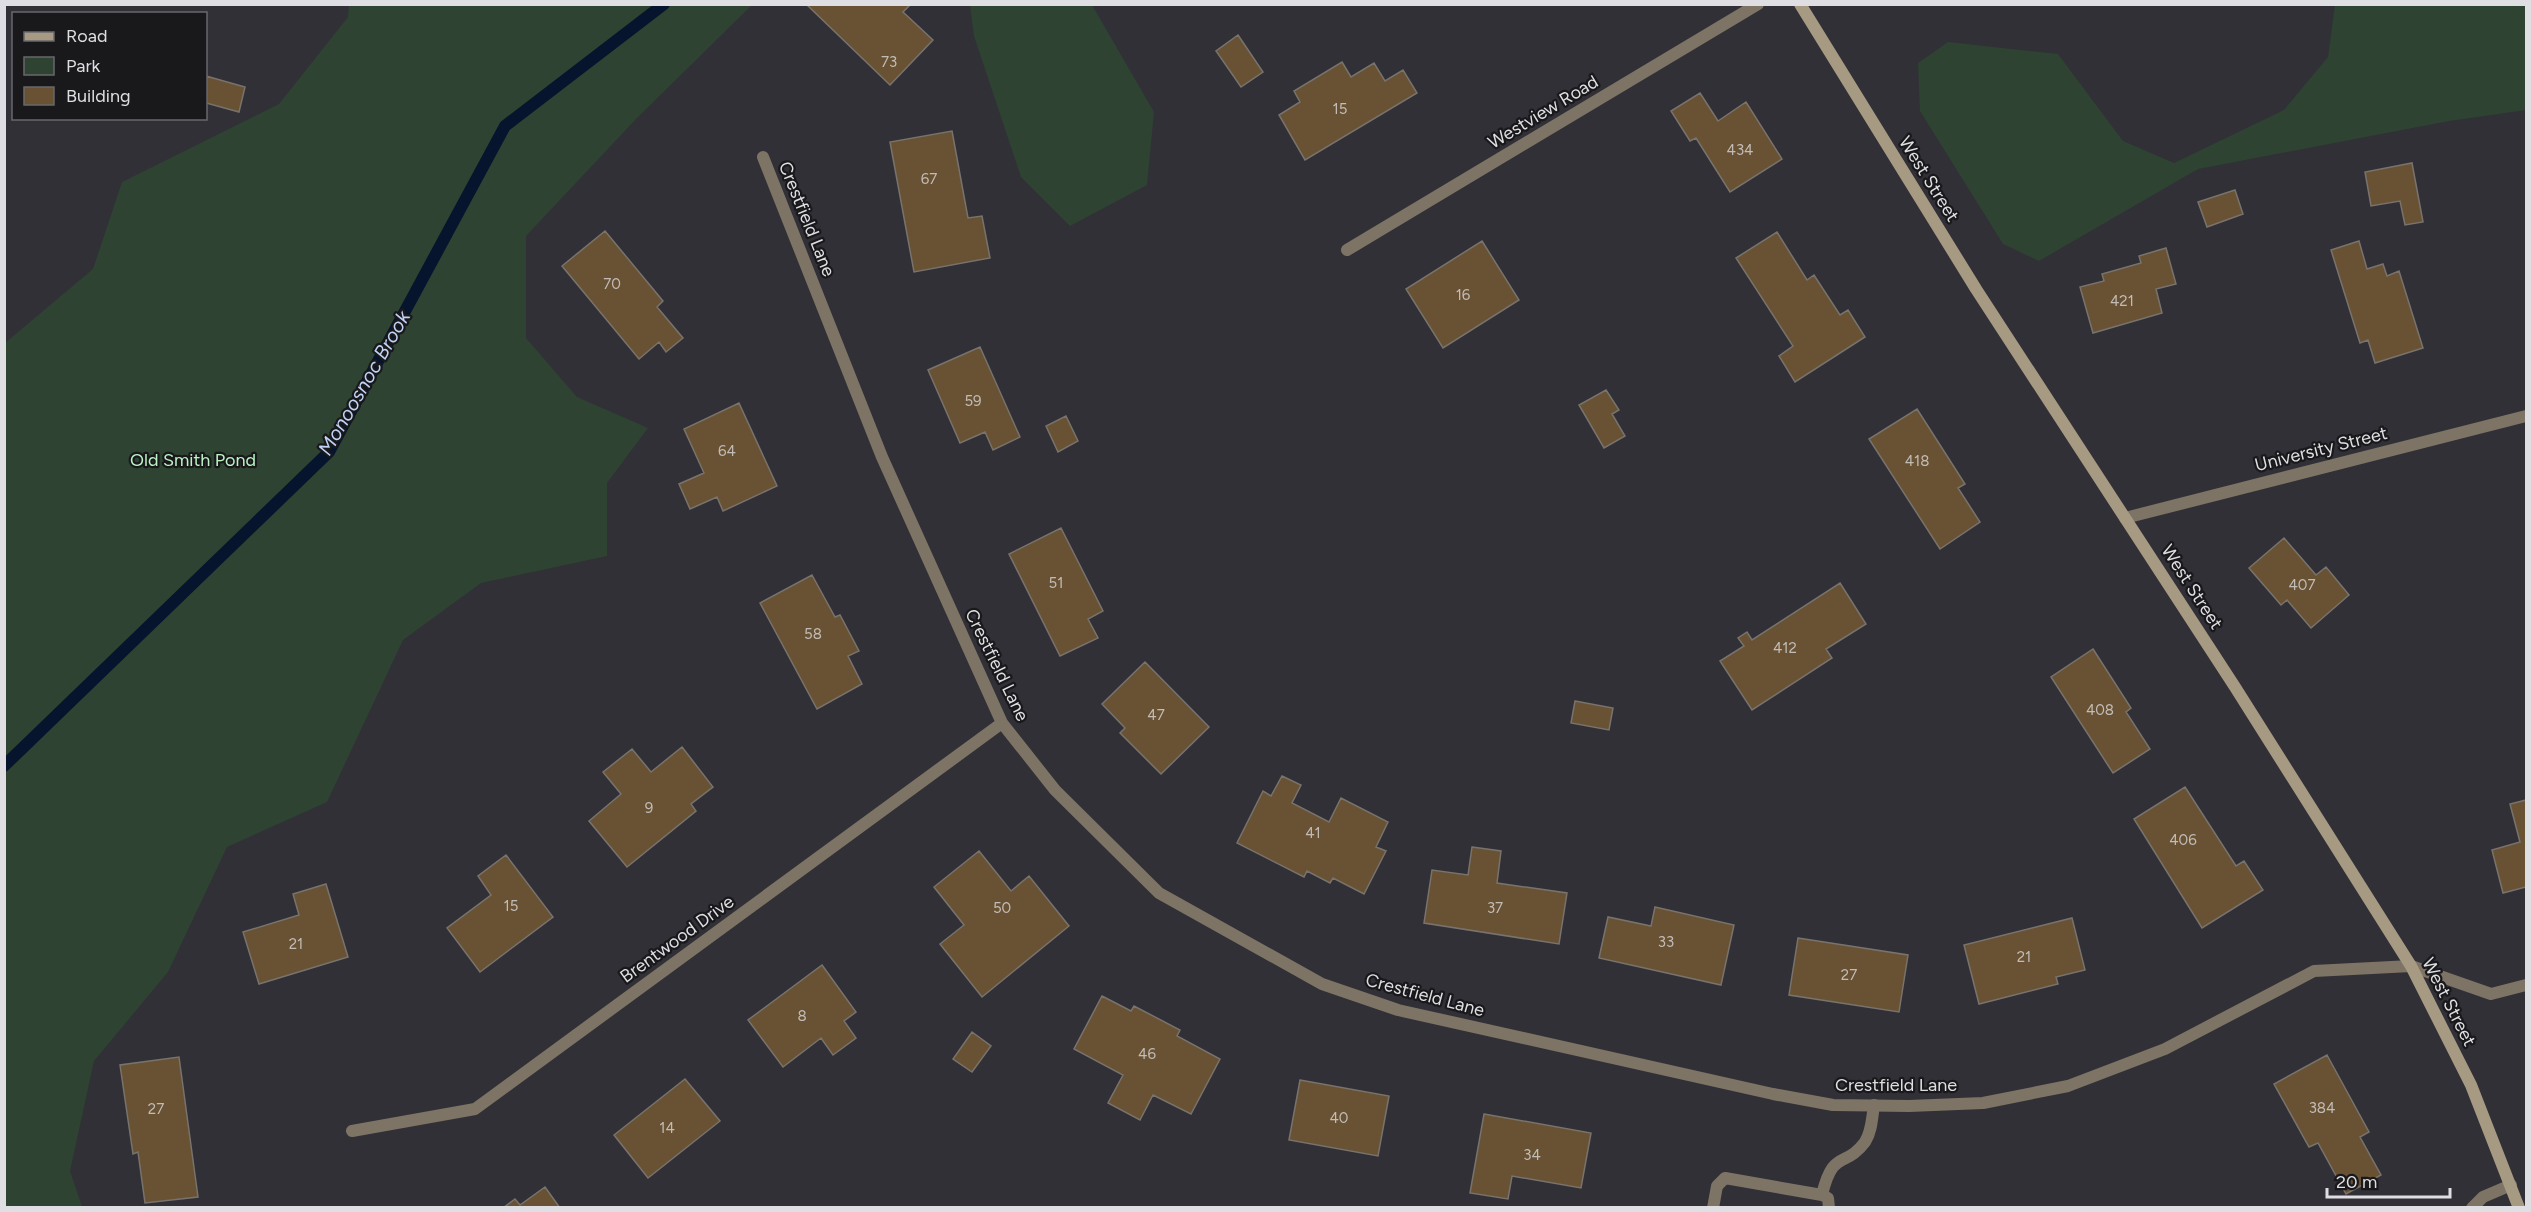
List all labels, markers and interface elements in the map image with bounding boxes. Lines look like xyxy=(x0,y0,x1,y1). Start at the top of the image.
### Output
legend xyxy=(12,12,207,120)
text: Road xyxy=(66,25,107,47)
house number: 73 xyxy=(881,53,897,71)
text: Park xyxy=(66,55,101,77)
street label: Westview Road xyxy=(1484,70,1602,154)
text: Building xyxy=(66,85,131,107)
house number: 15 xyxy=(1333,100,1347,118)
street label: West Street xyxy=(1894,132,1964,226)
house number: 434 xyxy=(1727,141,1753,159)
street label: Crestfield Lane xyxy=(774,158,840,280)
house number: 67 xyxy=(921,170,937,188)
house number: 70 xyxy=(603,275,621,293)
house number: 16 xyxy=(1456,286,1471,304)
house number: 421 xyxy=(2110,292,2134,310)
water label: Monoosnoc Brook xyxy=(313,305,416,460)
house number: 59 xyxy=(964,392,982,410)
street label: University Street xyxy=(2253,422,2390,476)
house number: 64 xyxy=(718,442,736,460)
park label: Old Smith Pond xyxy=(130,449,256,471)
house number: 418 xyxy=(1905,452,1929,470)
street label: West Street xyxy=(2157,541,2228,634)
house number: 51 xyxy=(1049,574,1063,592)
house number: 407 xyxy=(2289,576,2316,594)
street label: Crestfield Lane xyxy=(960,605,1034,725)
house number: 58 xyxy=(804,625,822,643)
house number: 412 xyxy=(1773,639,1797,657)
house number: 408 xyxy=(2086,701,2114,719)
house number: 47 xyxy=(1147,706,1165,724)
house number: 9 xyxy=(645,799,653,817)
house number: 41 xyxy=(1305,824,1321,842)
house number: 406 xyxy=(2169,831,2197,849)
street label: Brentwood Drive xyxy=(616,890,738,988)
house number: 15 xyxy=(504,897,518,915)
house number: 50 xyxy=(993,899,1011,917)
house number: 37 xyxy=(1487,899,1503,917)
house number: 33 xyxy=(1658,933,1674,951)
house number: 21 xyxy=(289,935,303,953)
house number: 21 xyxy=(2017,948,2031,966)
street label: West Street xyxy=(2417,954,2481,1050)
house number: 27 xyxy=(1841,966,1857,984)
street label: Crestfield Lane xyxy=(1363,969,1487,1021)
house number: 8 xyxy=(797,1007,807,1025)
house number: 46 xyxy=(1138,1045,1156,1063)
street label: Crestfield Lane xyxy=(1835,1074,1957,1096)
house number: 384 xyxy=(2309,1099,2335,1117)
house number: 27 xyxy=(148,1100,164,1118)
house number: 40 xyxy=(1330,1109,1348,1127)
house number: 14 xyxy=(659,1119,675,1137)
house number: 34 xyxy=(1523,1146,1541,1164)
scale bar xyxy=(2327,1161,2450,1199)
text: 20 m xyxy=(2336,1171,2377,1193)

